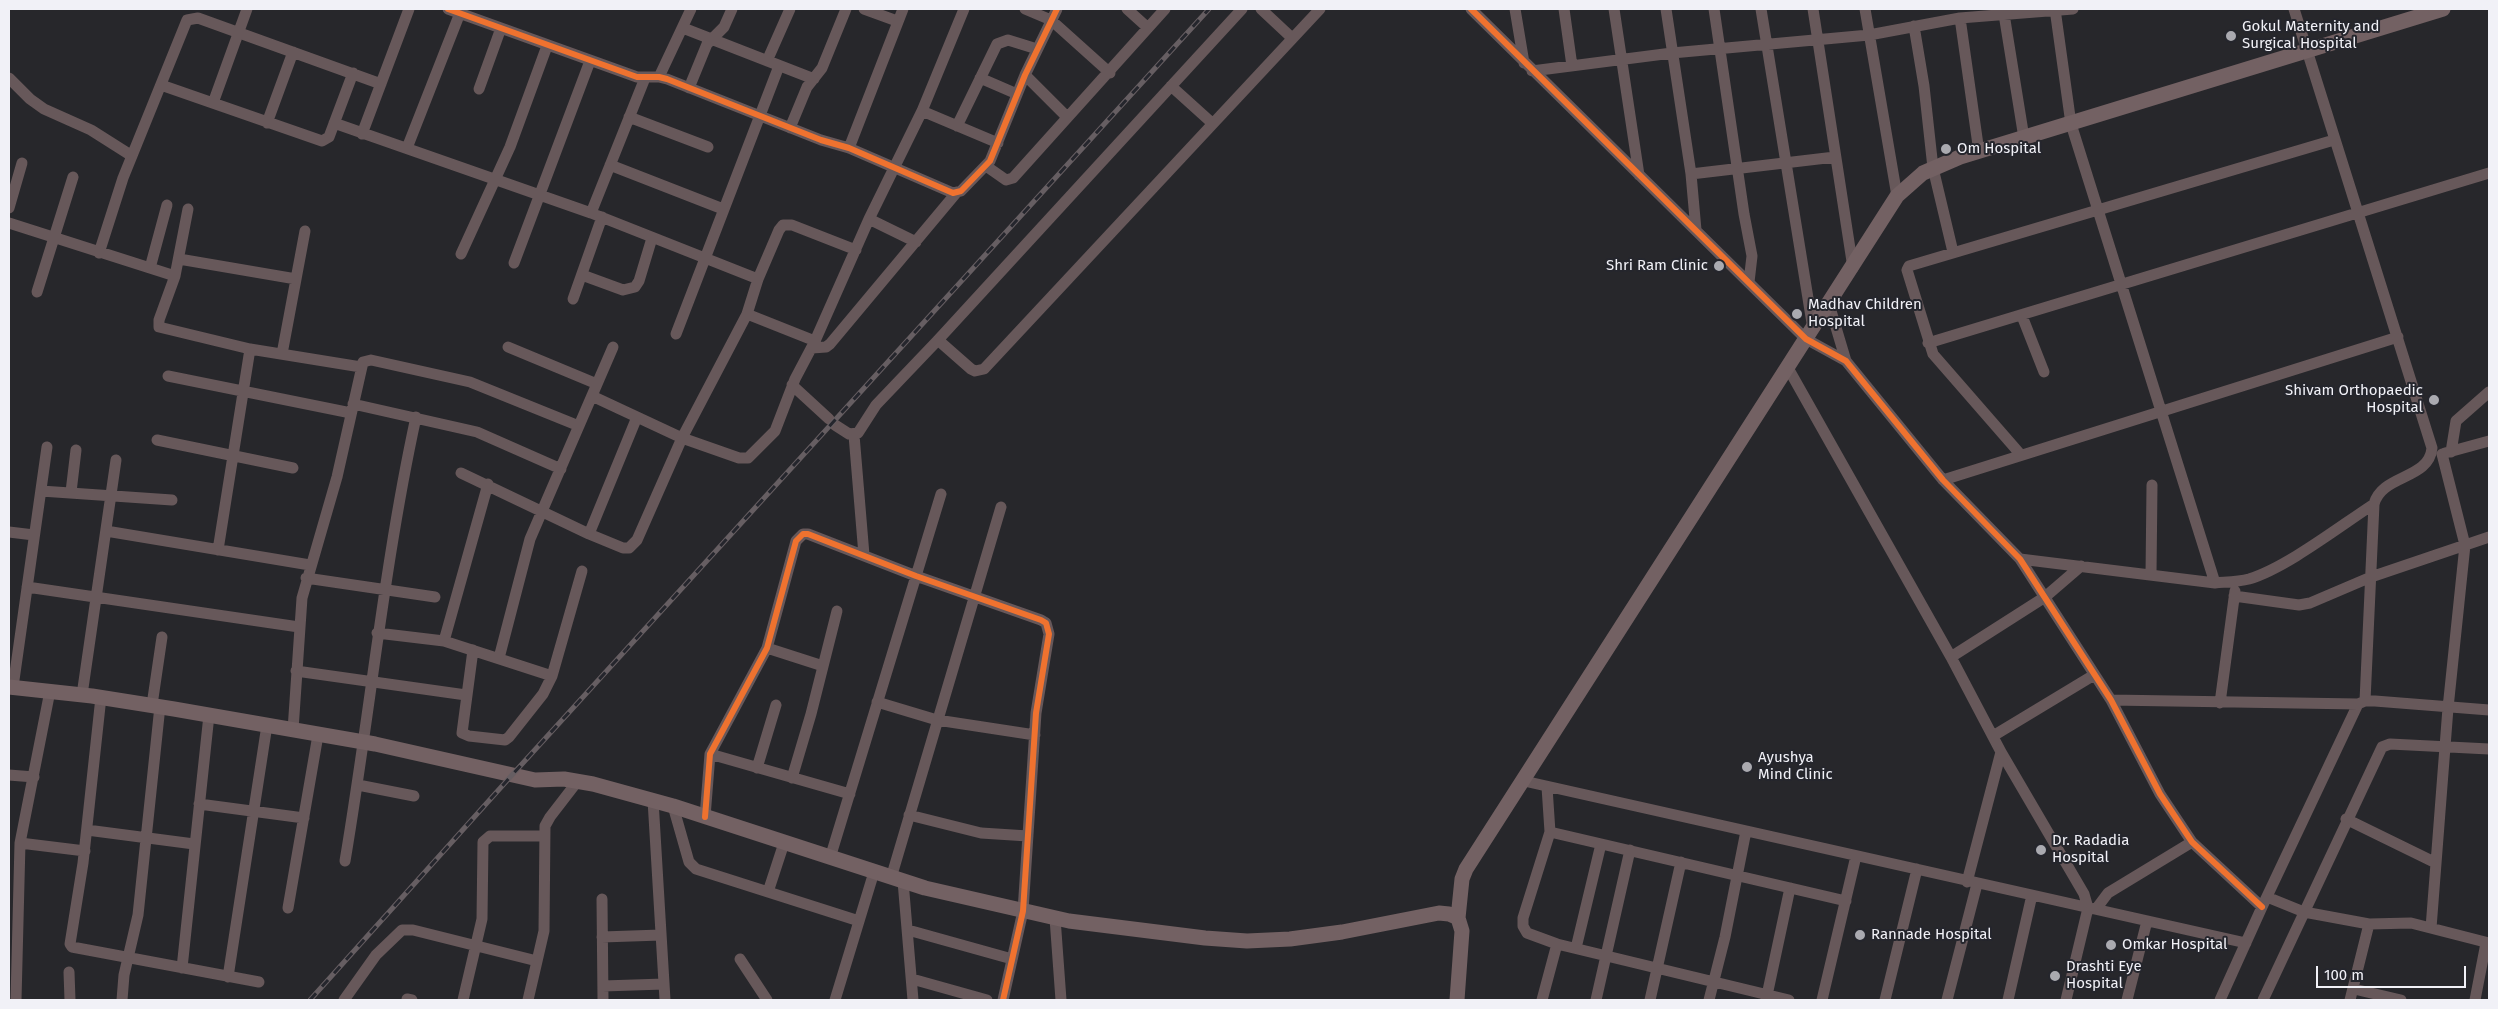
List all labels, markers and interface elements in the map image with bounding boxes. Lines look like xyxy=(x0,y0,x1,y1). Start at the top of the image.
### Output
place label: Gokul Maternity and Surgical Hospital xyxy=(2242,18,2380,53)
marker: Gokul Maternity and Surgical Hospital xyxy=(2224,29,2238,43)
place label: Om Hospital xyxy=(1957,140,2041,158)
marker: Om Hospital xyxy=(1939,142,1953,156)
place label: Shri Ram Clinic xyxy=(1606,257,1708,275)
marker: Shri Ram Clinic xyxy=(1712,259,1726,273)
place label: Madhav Children Hospital xyxy=(1808,296,1922,331)
marker: Madhav Children Hospital xyxy=(1790,307,1804,321)
place label: Shivam Orthopaedic Hospital xyxy=(2285,382,2423,417)
marker: Shivam Orthopaedic Hospital xyxy=(2427,393,2441,407)
place label: Ayushya Mind Clinic xyxy=(1758,749,1833,784)
marker: Ayushya Mind Clinic xyxy=(1740,760,1754,774)
place label: Dr. Radadia Hospital xyxy=(2052,832,2129,867)
marker: Dr. Radadia Hospital xyxy=(2034,843,2048,857)
place label: Rannade Hospital xyxy=(1871,926,1992,944)
marker: Rannade Hospital xyxy=(1853,928,1867,942)
place label: Omkar Hospital xyxy=(2122,936,2227,954)
marker: Omkar Hospital xyxy=(2104,938,2118,952)
scale bar xyxy=(2318,956,2468,988)
place label: Drashti Eye Hospital xyxy=(2066,958,2142,993)
text: 100 m xyxy=(2324,966,2364,984)
marker: Drashti Eye Hospital xyxy=(2048,969,2062,983)

